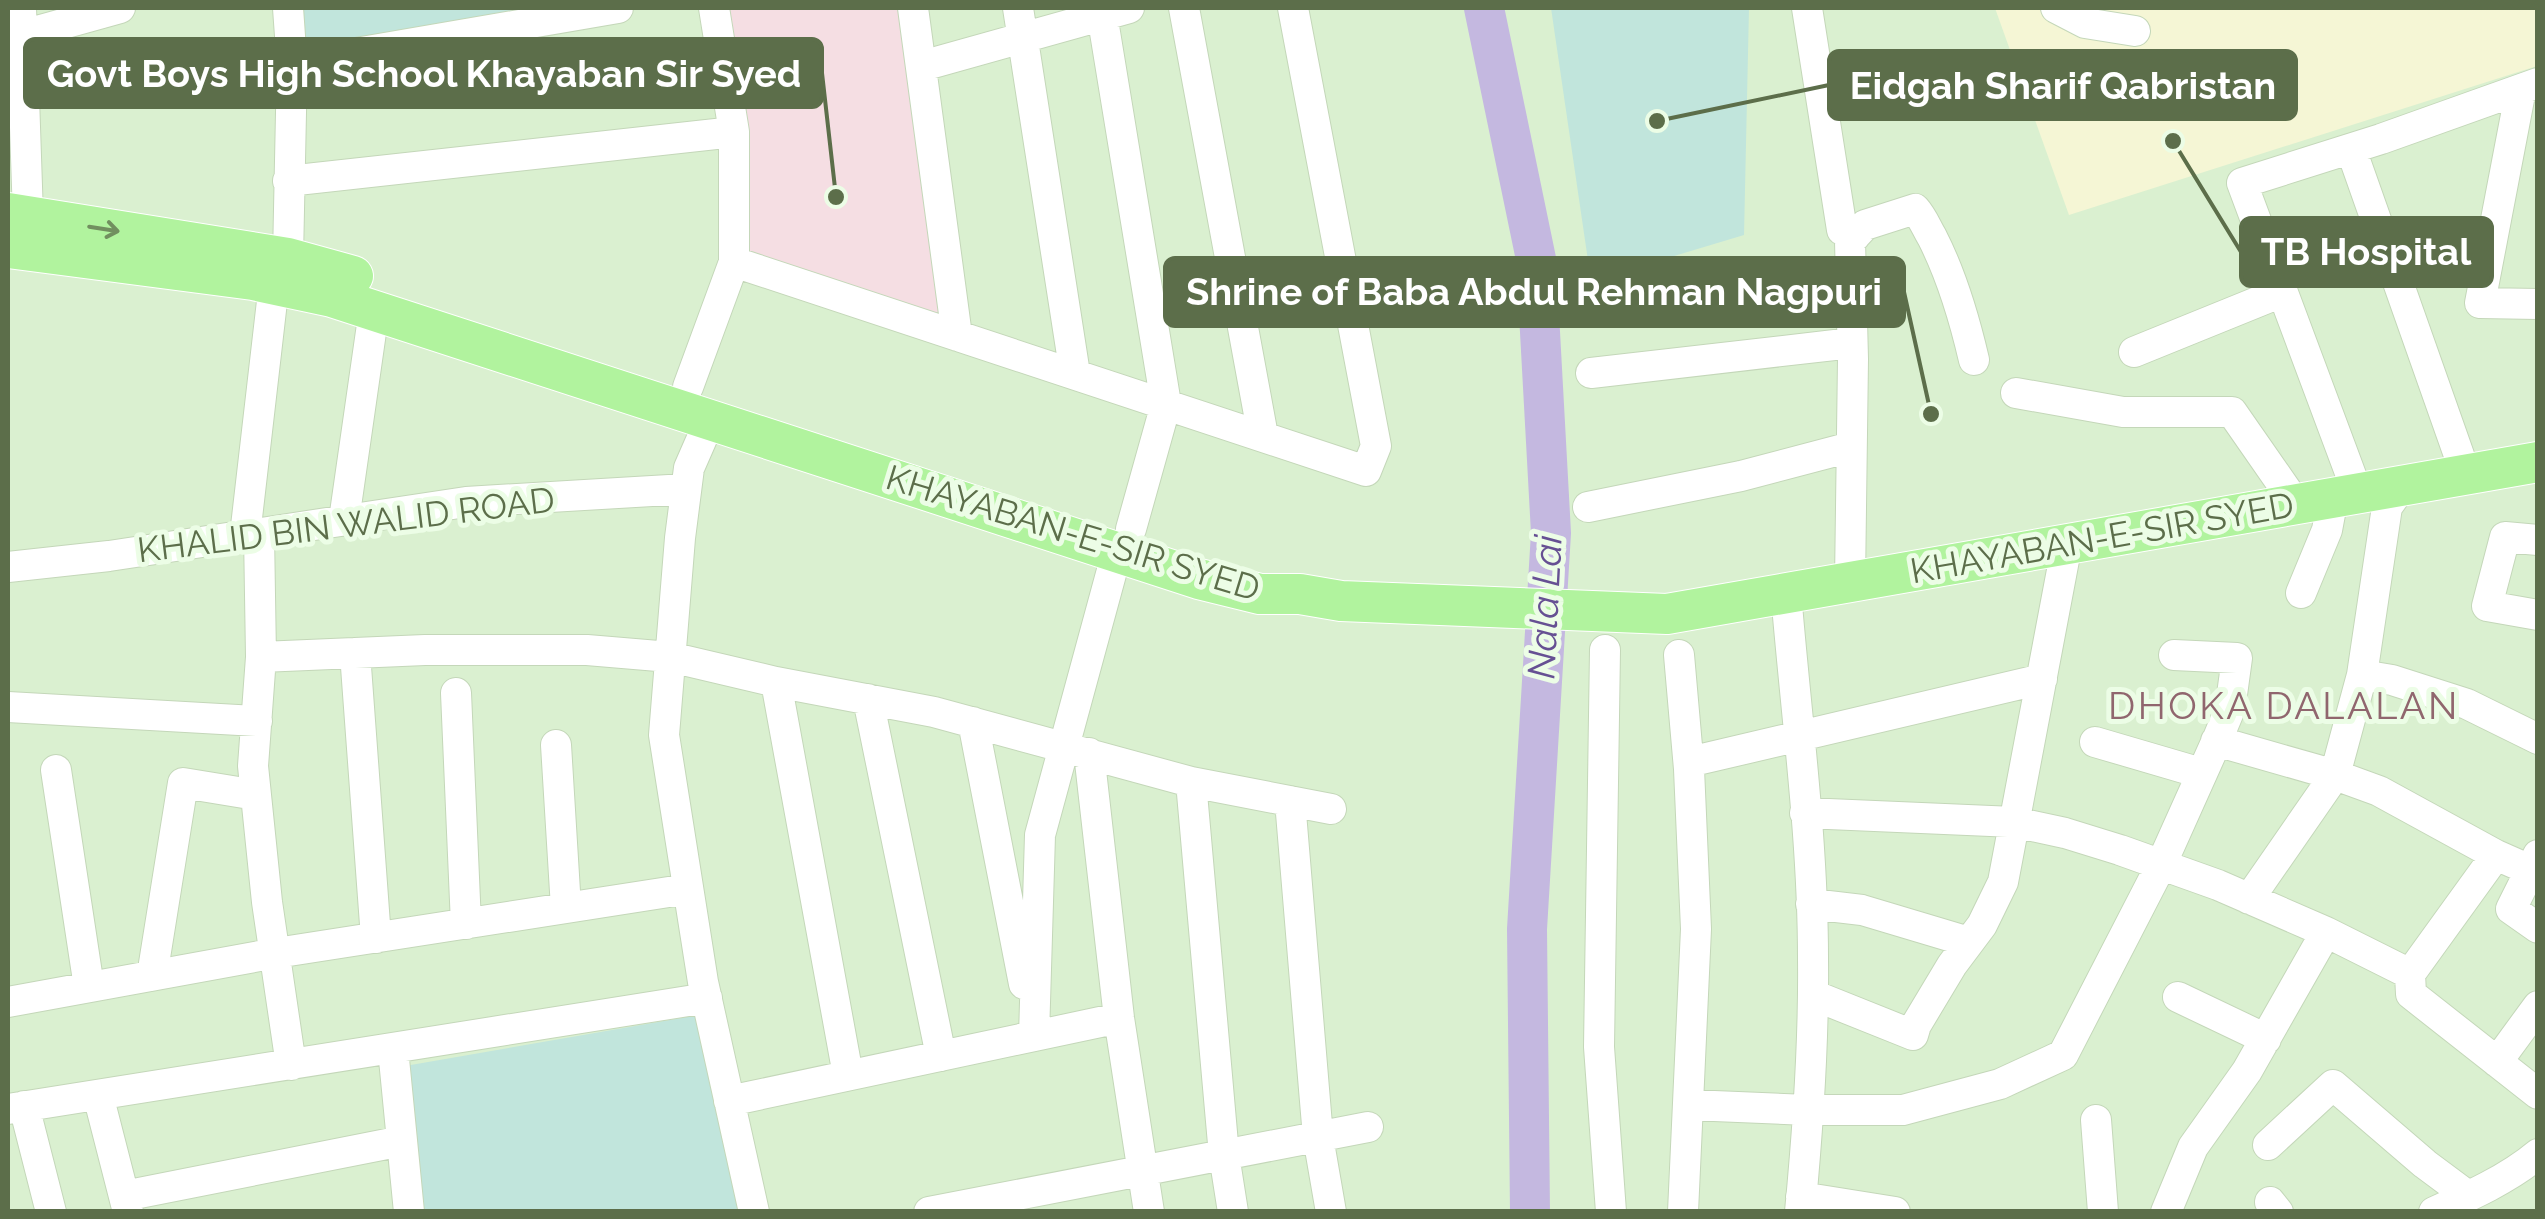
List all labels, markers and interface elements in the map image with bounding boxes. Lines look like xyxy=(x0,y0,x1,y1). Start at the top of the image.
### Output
callout: Govt Boys High School Khayaban Sir Syed xyxy=(25,39,822,107)
text: Govt Boys High School Khayaban Sir Syed xyxy=(47,51,801,96)
callout: Eidgah Sharif Qabristan xyxy=(1829,51,2296,119)
text: Eidgah Sharif Qabristan xyxy=(1850,63,2276,108)
callout: TB Hospital xyxy=(2241,218,2492,286)
one-way arrow xyxy=(87,220,119,238)
text: TB Hospital xyxy=(2261,229,2472,274)
callout: Shrine of Baba Abdul Rehman Nagpuri xyxy=(1165,258,1904,326)
text: Shrine of Baba Abdul Rehman Nagpuri xyxy=(1186,269,1882,314)
street label: KHAYABAN-E-SIR SYED xyxy=(881,456,1265,609)
street label: KHALID BIN WALID ROAD xyxy=(135,479,557,570)
street label: KHAYABAN-E-SIR SYED xyxy=(1907,484,2297,591)
water label: Nala Lai xyxy=(1518,533,1571,680)
district label: DHOKA DALALAN xyxy=(2108,683,2460,728)

